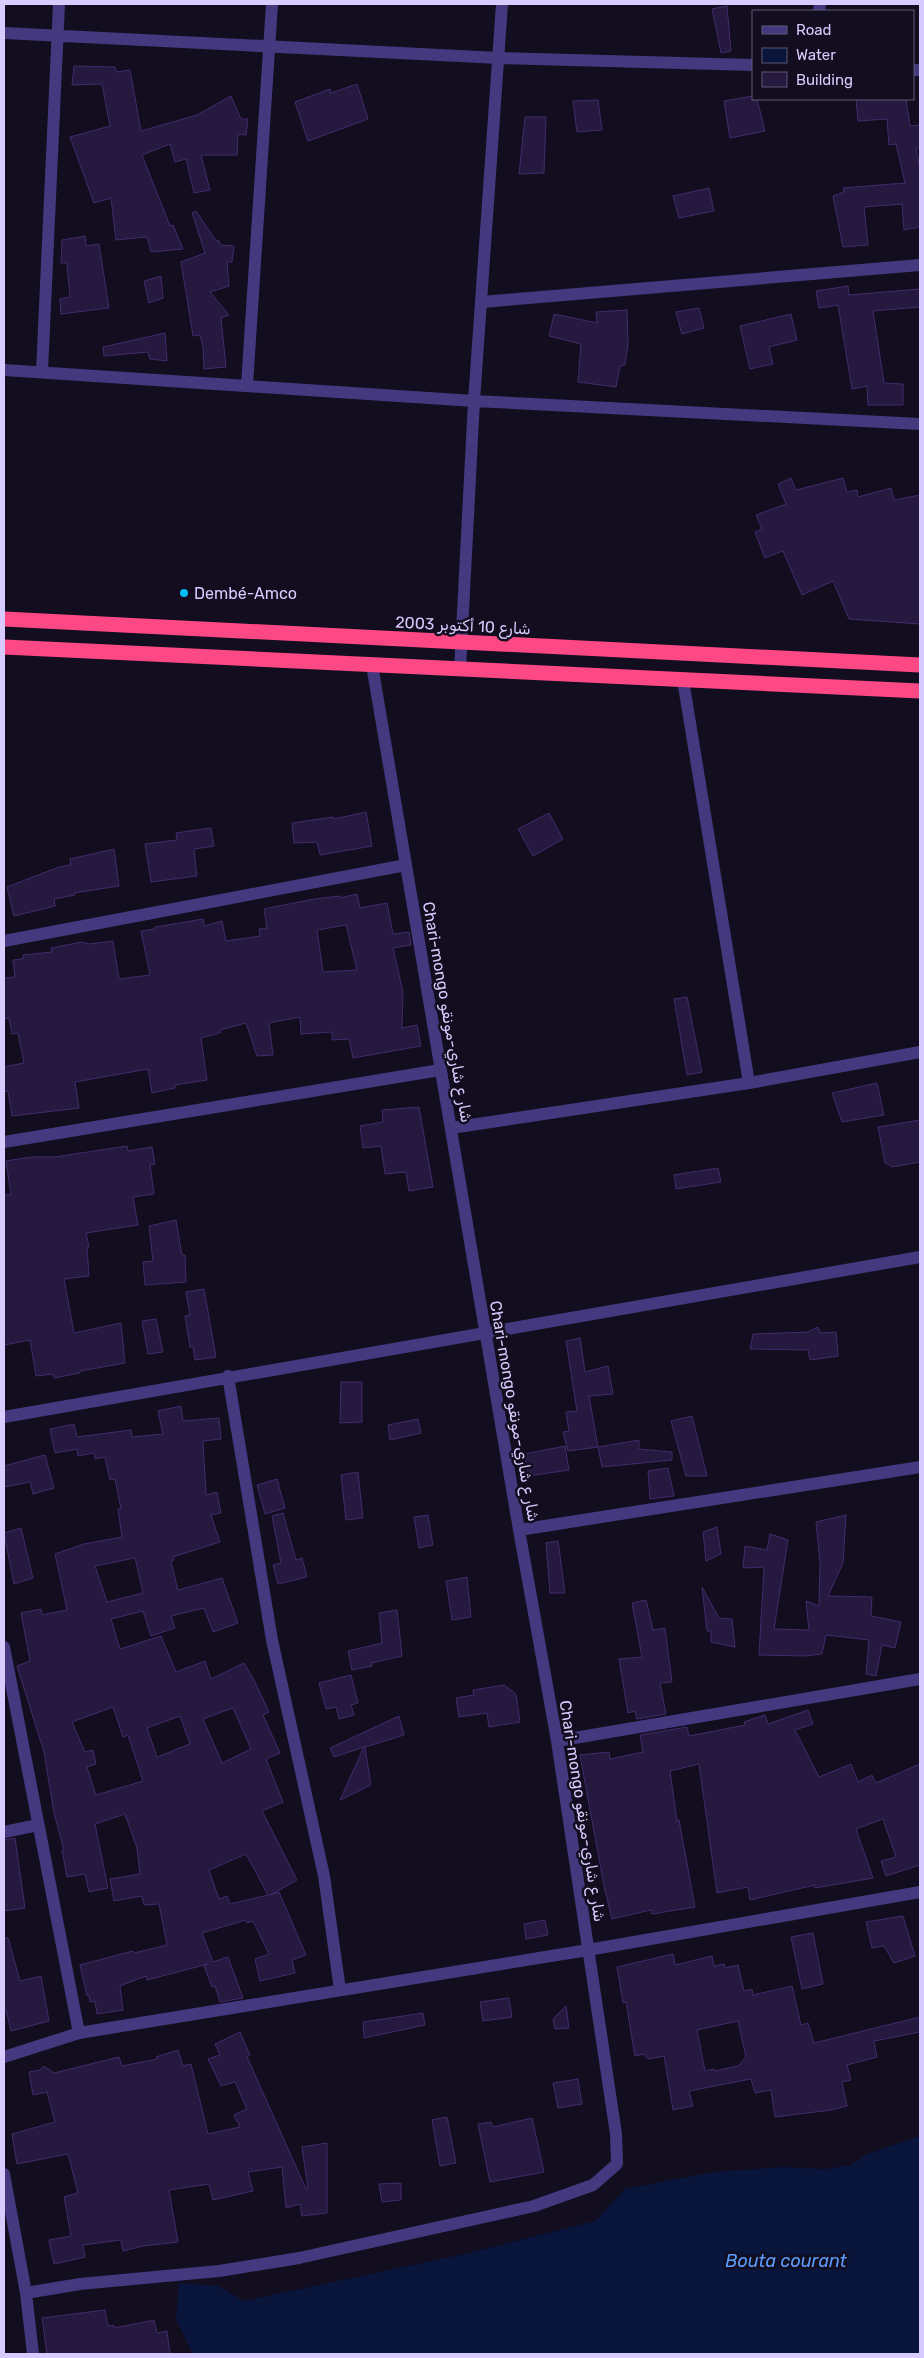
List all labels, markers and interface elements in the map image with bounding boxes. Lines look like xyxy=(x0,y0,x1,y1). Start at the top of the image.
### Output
legend xyxy=(752,10,914,100)
text: Road xyxy=(796,21,832,39)
text: Water xyxy=(796,46,836,64)
text: Building xyxy=(796,71,853,89)
place label: Dembé-Amco xyxy=(194,584,297,603)
marker: Dembé-Amco xyxy=(178,587,190,599)
street label: شارع 10 أكتوبر 2003 xyxy=(395,612,531,641)
street label: Chari-mongo شار ع شاري-مونقو xyxy=(417,900,476,1124)
street label: Chari-mongo شار ع شاري-مونقو xyxy=(484,1299,543,1523)
street label: Chari-mongo شار ع شاري-مونقو xyxy=(554,1699,609,1924)
water label: Bouta courant xyxy=(725,2250,848,2272)

